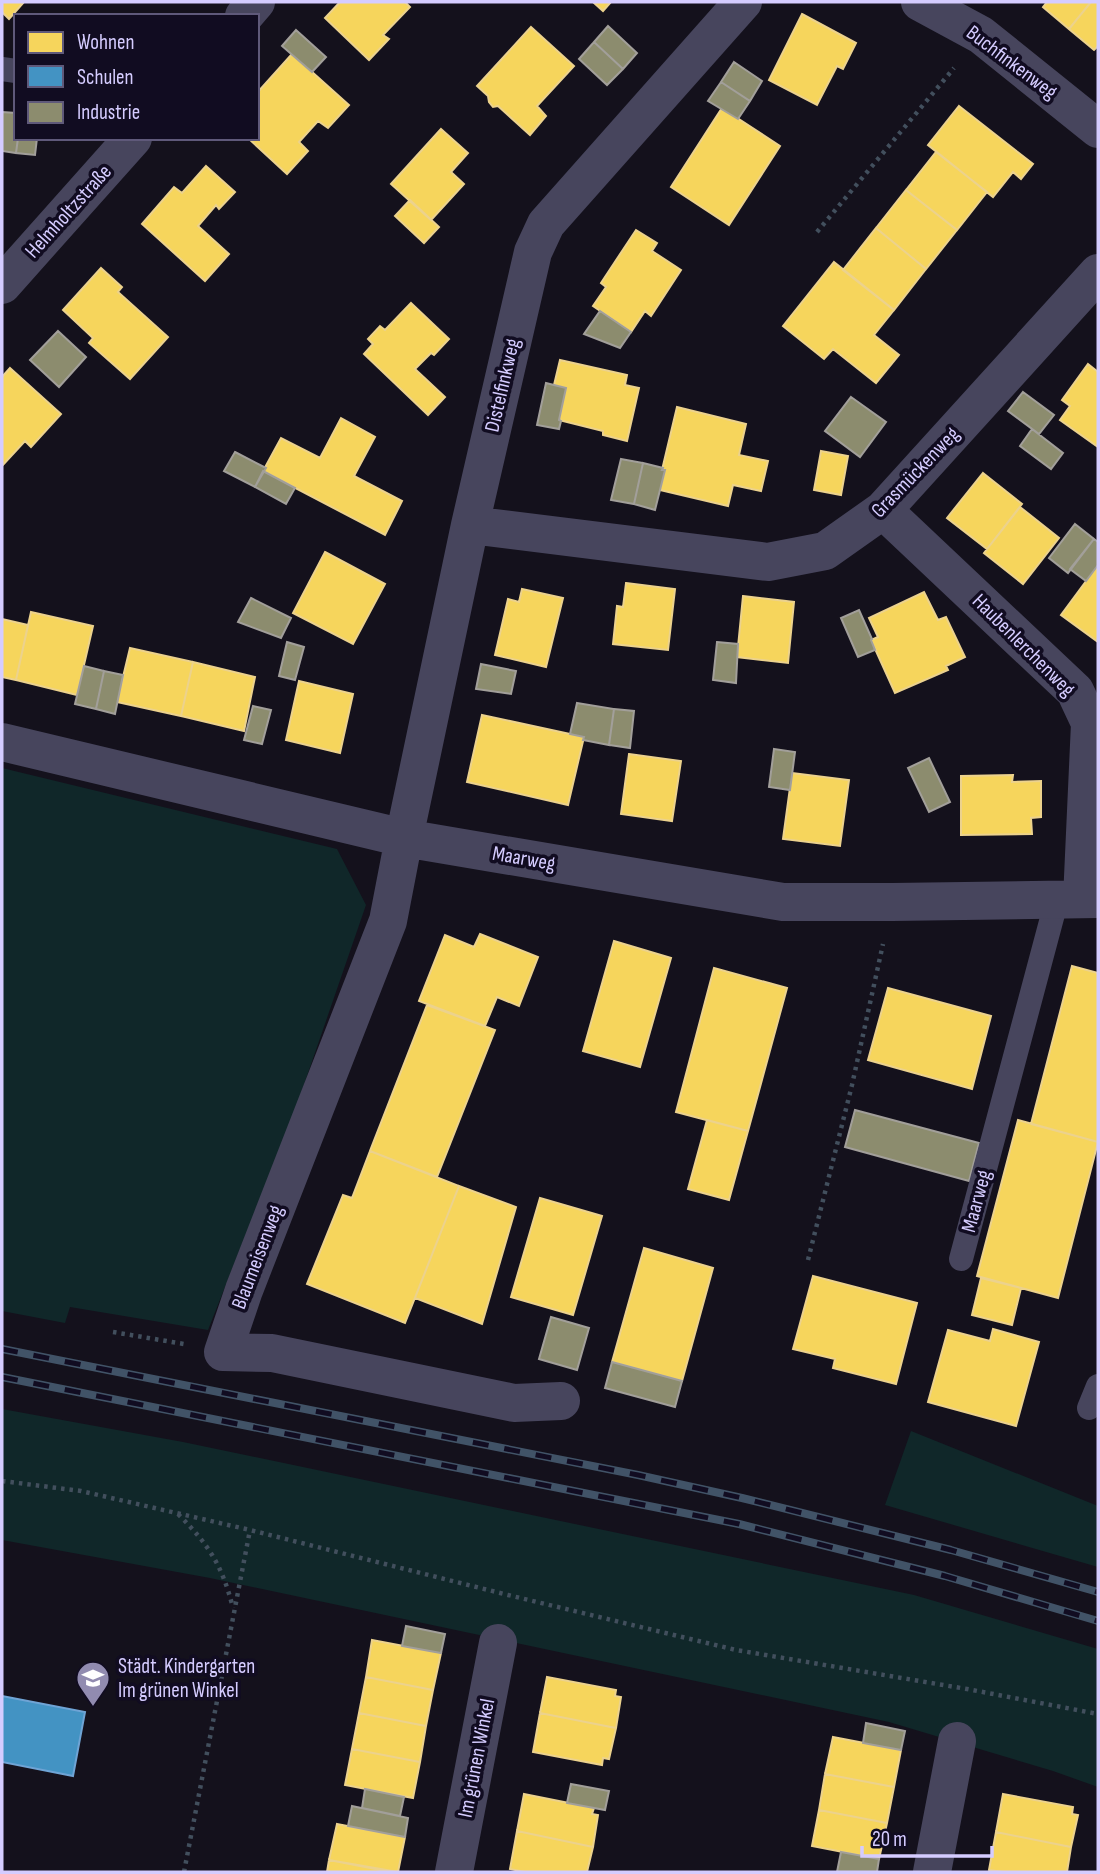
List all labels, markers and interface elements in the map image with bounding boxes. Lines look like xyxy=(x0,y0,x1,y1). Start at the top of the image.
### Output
legend xyxy=(14,14,259,140)
street label: Buchfinkenweg xyxy=(961,20,1062,105)
text: Wohnen xyxy=(77,30,134,55)
text: Schulen xyxy=(77,65,134,90)
text: Industrie xyxy=(77,100,140,125)
street label: Helmholtzstraße xyxy=(20,159,117,263)
street label: Distelfinkweg xyxy=(480,336,525,434)
street label: Grasmückenweg xyxy=(866,422,965,523)
street label: Haubenlerchenweg xyxy=(967,589,1080,702)
street label: Maarweg xyxy=(490,841,557,876)
street label: Maarweg xyxy=(956,1167,997,1235)
street label: Blaumeisenweg xyxy=(226,1202,289,1313)
place label: Städt. Kindergarten Im grünen Winkel xyxy=(118,1654,255,1703)
school or university icon: Städt. Kindergarten Im grünen Winkel xyxy=(74,1659,112,1708)
street label: Im grünen Winkel xyxy=(453,1697,500,1820)
scale bar xyxy=(862,1814,992,1858)
text: 20 m xyxy=(872,1827,907,1852)

